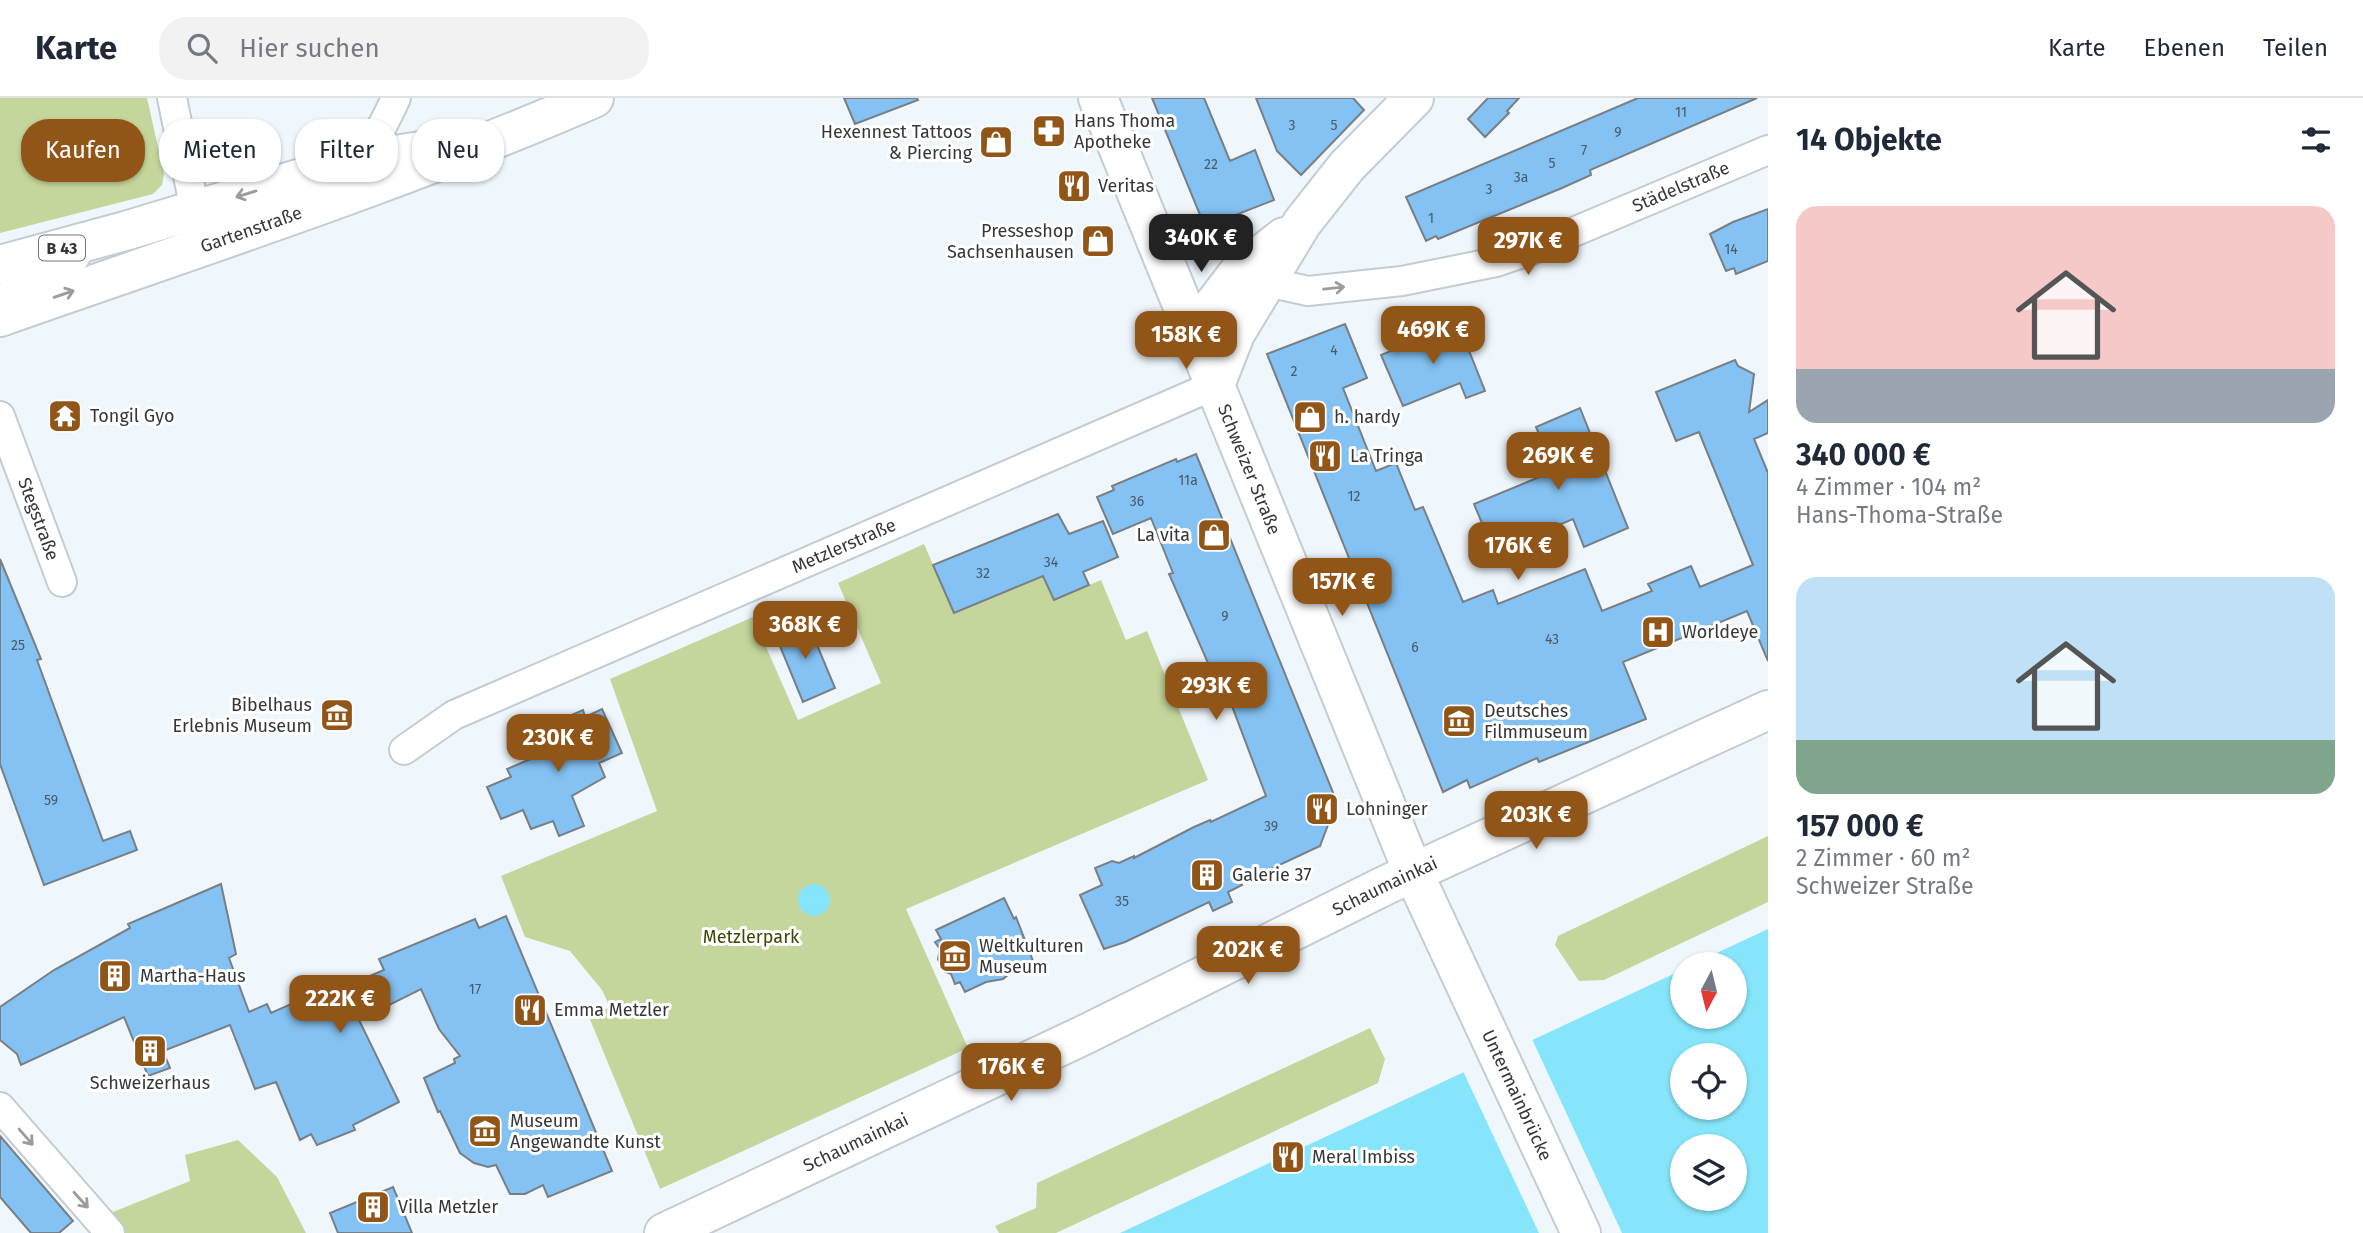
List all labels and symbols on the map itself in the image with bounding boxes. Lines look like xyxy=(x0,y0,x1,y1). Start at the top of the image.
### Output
house number: 11 xyxy=(1675,104,1687,121)
place label: Hans Thoma Apotheke xyxy=(1074,110,1175,153)
pharmacy icon: Hans Thoma Apotheke xyxy=(1030,112,1068,150)
house number: 3 xyxy=(1289,117,1296,134)
house number: 5 xyxy=(1330,117,1338,134)
place label: Hexennest Tattoos & Piercing xyxy=(821,121,973,164)
shop icon: Hexennest Tattoos & Piercing xyxy=(977,123,1015,161)
house number: 9 xyxy=(1614,124,1622,141)
house number: 7 xyxy=(1581,142,1587,159)
house number: 5 xyxy=(1548,155,1556,172)
house number: 22 xyxy=(1204,156,1218,173)
street label: Städelstraße xyxy=(1629,157,1733,217)
restaurant icon: Veritas xyxy=(1055,167,1093,205)
house number: 3a xyxy=(1514,169,1528,186)
place label: Veritas xyxy=(1098,175,1154,197)
house number: 3 xyxy=(1486,181,1493,198)
one-way arrow xyxy=(235,189,257,202)
street label: Gartenstraße xyxy=(197,202,305,258)
house number: 1 xyxy=(1428,210,1434,227)
pin: 340K € xyxy=(1144,214,1258,274)
pin: 297K € xyxy=(1471,218,1585,277)
place label: Presseshop Sachsenhausen xyxy=(947,220,1074,263)
shop icon: Presseshop Sachsenhausen xyxy=(1079,222,1117,260)
road number: B 43 xyxy=(39,236,85,260)
house number: 14 xyxy=(1724,241,1738,258)
one-way arrow xyxy=(1322,281,1345,294)
one-way arrow xyxy=(53,287,75,300)
pin: 469K € xyxy=(1376,306,1490,366)
pin: 158K € xyxy=(1129,312,1243,371)
house number: 4 xyxy=(1330,342,1338,359)
house number: 2 xyxy=(1291,363,1298,380)
temple icon: Tongil Gyo xyxy=(46,397,84,435)
shop icon: h. hardy xyxy=(1291,398,1329,436)
street label: Schweizer Straße xyxy=(1213,401,1286,538)
place label: Tongil Gyo xyxy=(90,405,175,427)
place label: h. hardy xyxy=(1334,406,1400,428)
pin: 269K € xyxy=(1501,432,1615,492)
restaurant icon: La Tringa xyxy=(1306,437,1344,475)
place label: La Tringa xyxy=(1350,445,1424,467)
house number: 11a xyxy=(1178,472,1198,489)
street label: Stegstraße xyxy=(13,475,64,563)
house number: 12 xyxy=(1348,488,1361,505)
house number: 36 xyxy=(1130,493,1144,510)
street label: Metzlerstraße xyxy=(788,514,899,578)
shop icon: La vita xyxy=(1195,516,1233,554)
pin: 176K € xyxy=(1461,522,1575,582)
place label: La vita xyxy=(1137,524,1190,546)
house number: 34 xyxy=(1044,554,1059,571)
pin: 157K € xyxy=(1285,559,1399,618)
house number: 32 xyxy=(976,565,990,582)
pin: 368K € xyxy=(748,602,862,661)
house number: 9 xyxy=(1221,608,1229,625)
hospital icon: Worldeye xyxy=(1639,613,1677,651)
place label: Worldeye xyxy=(1682,621,1758,643)
house number: 43 xyxy=(1545,631,1559,648)
house number: 25 xyxy=(11,637,25,654)
house number: 6 xyxy=(1411,639,1419,656)
pin: 293K € xyxy=(1159,662,1273,722)
place label: Bibelhaus Erlebnis Museum xyxy=(173,694,312,737)
museum icon: Bibelhaus Erlebnis Museum xyxy=(318,696,356,734)
place label: Deutsches Filmmuseum xyxy=(1484,700,1588,743)
museum icon: Deutsches Filmmuseum xyxy=(1440,702,1478,740)
pin: 230K € xyxy=(501,714,615,774)
restaurant icon: Lohninger xyxy=(1303,790,1341,828)
house number: 59 xyxy=(44,792,58,809)
pin: 203K € xyxy=(1479,792,1593,851)
place label: Lohninger xyxy=(1346,798,1428,820)
house number: 39 xyxy=(1264,818,1278,835)
street label: Schaumainkai xyxy=(1329,852,1441,921)
building icon: Galerie 37 xyxy=(1188,856,1226,894)
place label: Galerie 37 xyxy=(1232,864,1311,886)
house number: 35 xyxy=(1115,893,1129,910)
park label: Metzlerpark xyxy=(703,926,800,948)
pin: 202K € xyxy=(1191,926,1305,986)
place label: Weltkulturen Museum xyxy=(979,935,1084,978)
museum icon: Weltkulturen Museum xyxy=(936,937,974,975)
north arrow xyxy=(1670,952,1746,1029)
building icon: Martha-Haus xyxy=(96,957,134,995)
place label: Martha-Haus xyxy=(140,965,246,987)
pin: 222K € xyxy=(283,976,397,1035)
house number: 17 xyxy=(469,981,481,998)
restaurant icon: Emma Metzler xyxy=(511,991,549,1029)
place label: Emma Metzler xyxy=(554,999,669,1021)
street label: Untermainbrücke xyxy=(1477,1026,1557,1164)
building icon: Schweizerhaus xyxy=(131,1032,169,1070)
pin: 176K € xyxy=(954,1044,1068,1103)
place label: Schweizerhaus xyxy=(90,1072,210,1094)
street label: Schaumainkai xyxy=(800,1108,912,1177)
place label: Museum Angewandte Kunst xyxy=(510,1110,661,1153)
museum icon: Museum Angewandte Kunst xyxy=(466,1112,504,1150)
one-way arrow xyxy=(18,1128,34,1146)
restaurant icon: Meral Imbiss xyxy=(1269,1138,1307,1176)
place label: Meral Imbiss xyxy=(1312,1146,1415,1168)
building icon: Villa Metzler xyxy=(354,1188,392,1226)
one-way arrow xyxy=(73,1191,89,1209)
place label: Villa Metzler xyxy=(398,1196,498,1218)

